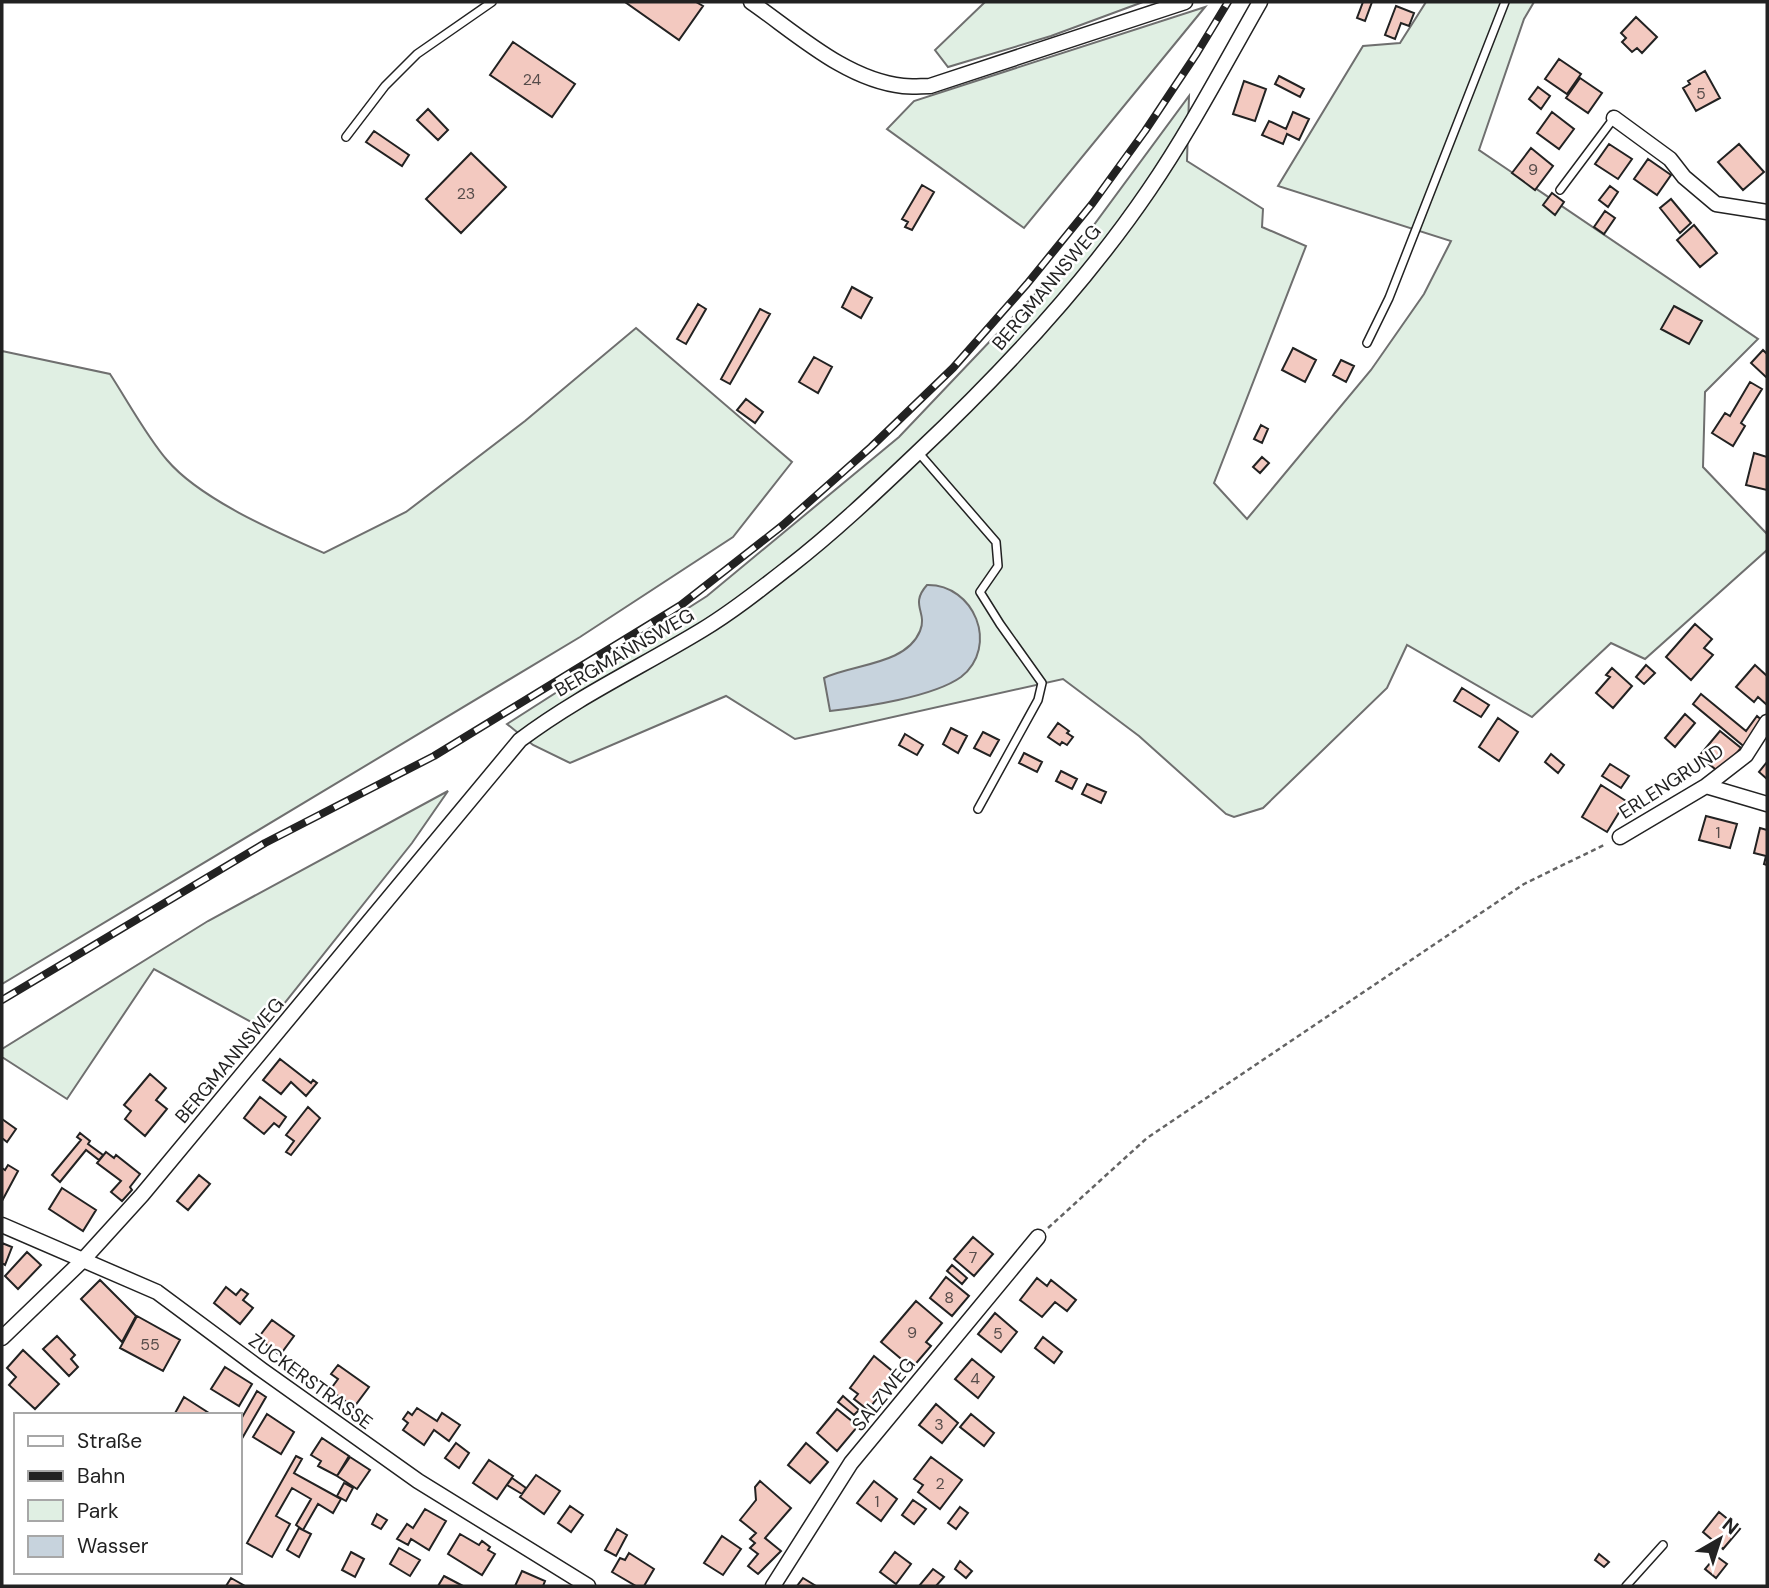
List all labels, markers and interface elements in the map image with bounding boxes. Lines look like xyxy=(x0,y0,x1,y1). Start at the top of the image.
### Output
house number: 24 xyxy=(523,69,542,90)
house number: 5 xyxy=(1696,83,1706,104)
house number: 9 xyxy=(1528,159,1538,180)
house number: 23 xyxy=(457,183,475,204)
street label: BERGMANNSWEG xyxy=(986,219,1106,355)
street label: BERGMANNSWEG xyxy=(550,602,698,703)
street label: ERLENGRUND xyxy=(1614,738,1728,825)
house number: 1 xyxy=(1716,822,1721,843)
street label: BERGMANNSWEG xyxy=(169,992,289,1128)
house number: 7 xyxy=(969,1247,977,1268)
house number: 8 xyxy=(944,1287,954,1308)
house number: 9 xyxy=(907,1322,917,1343)
house number: 5 xyxy=(993,1323,1003,1344)
street label: ZUCKERSTRASSE xyxy=(244,1328,378,1435)
house number: 55 xyxy=(140,1334,160,1355)
street label: SALZWEG xyxy=(846,1352,921,1436)
house number: 4 xyxy=(970,1368,980,1389)
legend xyxy=(14,1413,242,1574)
house number: 3 xyxy=(934,1414,944,1435)
text: Straße xyxy=(77,1427,142,1455)
text: Bahn xyxy=(77,1462,125,1490)
house number: 2 xyxy=(935,1473,945,1494)
house number: 1 xyxy=(875,1491,880,1512)
text: Park xyxy=(77,1497,119,1525)
north arrow xyxy=(1685,1504,1755,1574)
text: N xyxy=(1717,1512,1744,1540)
text: Wasser xyxy=(77,1532,149,1560)

